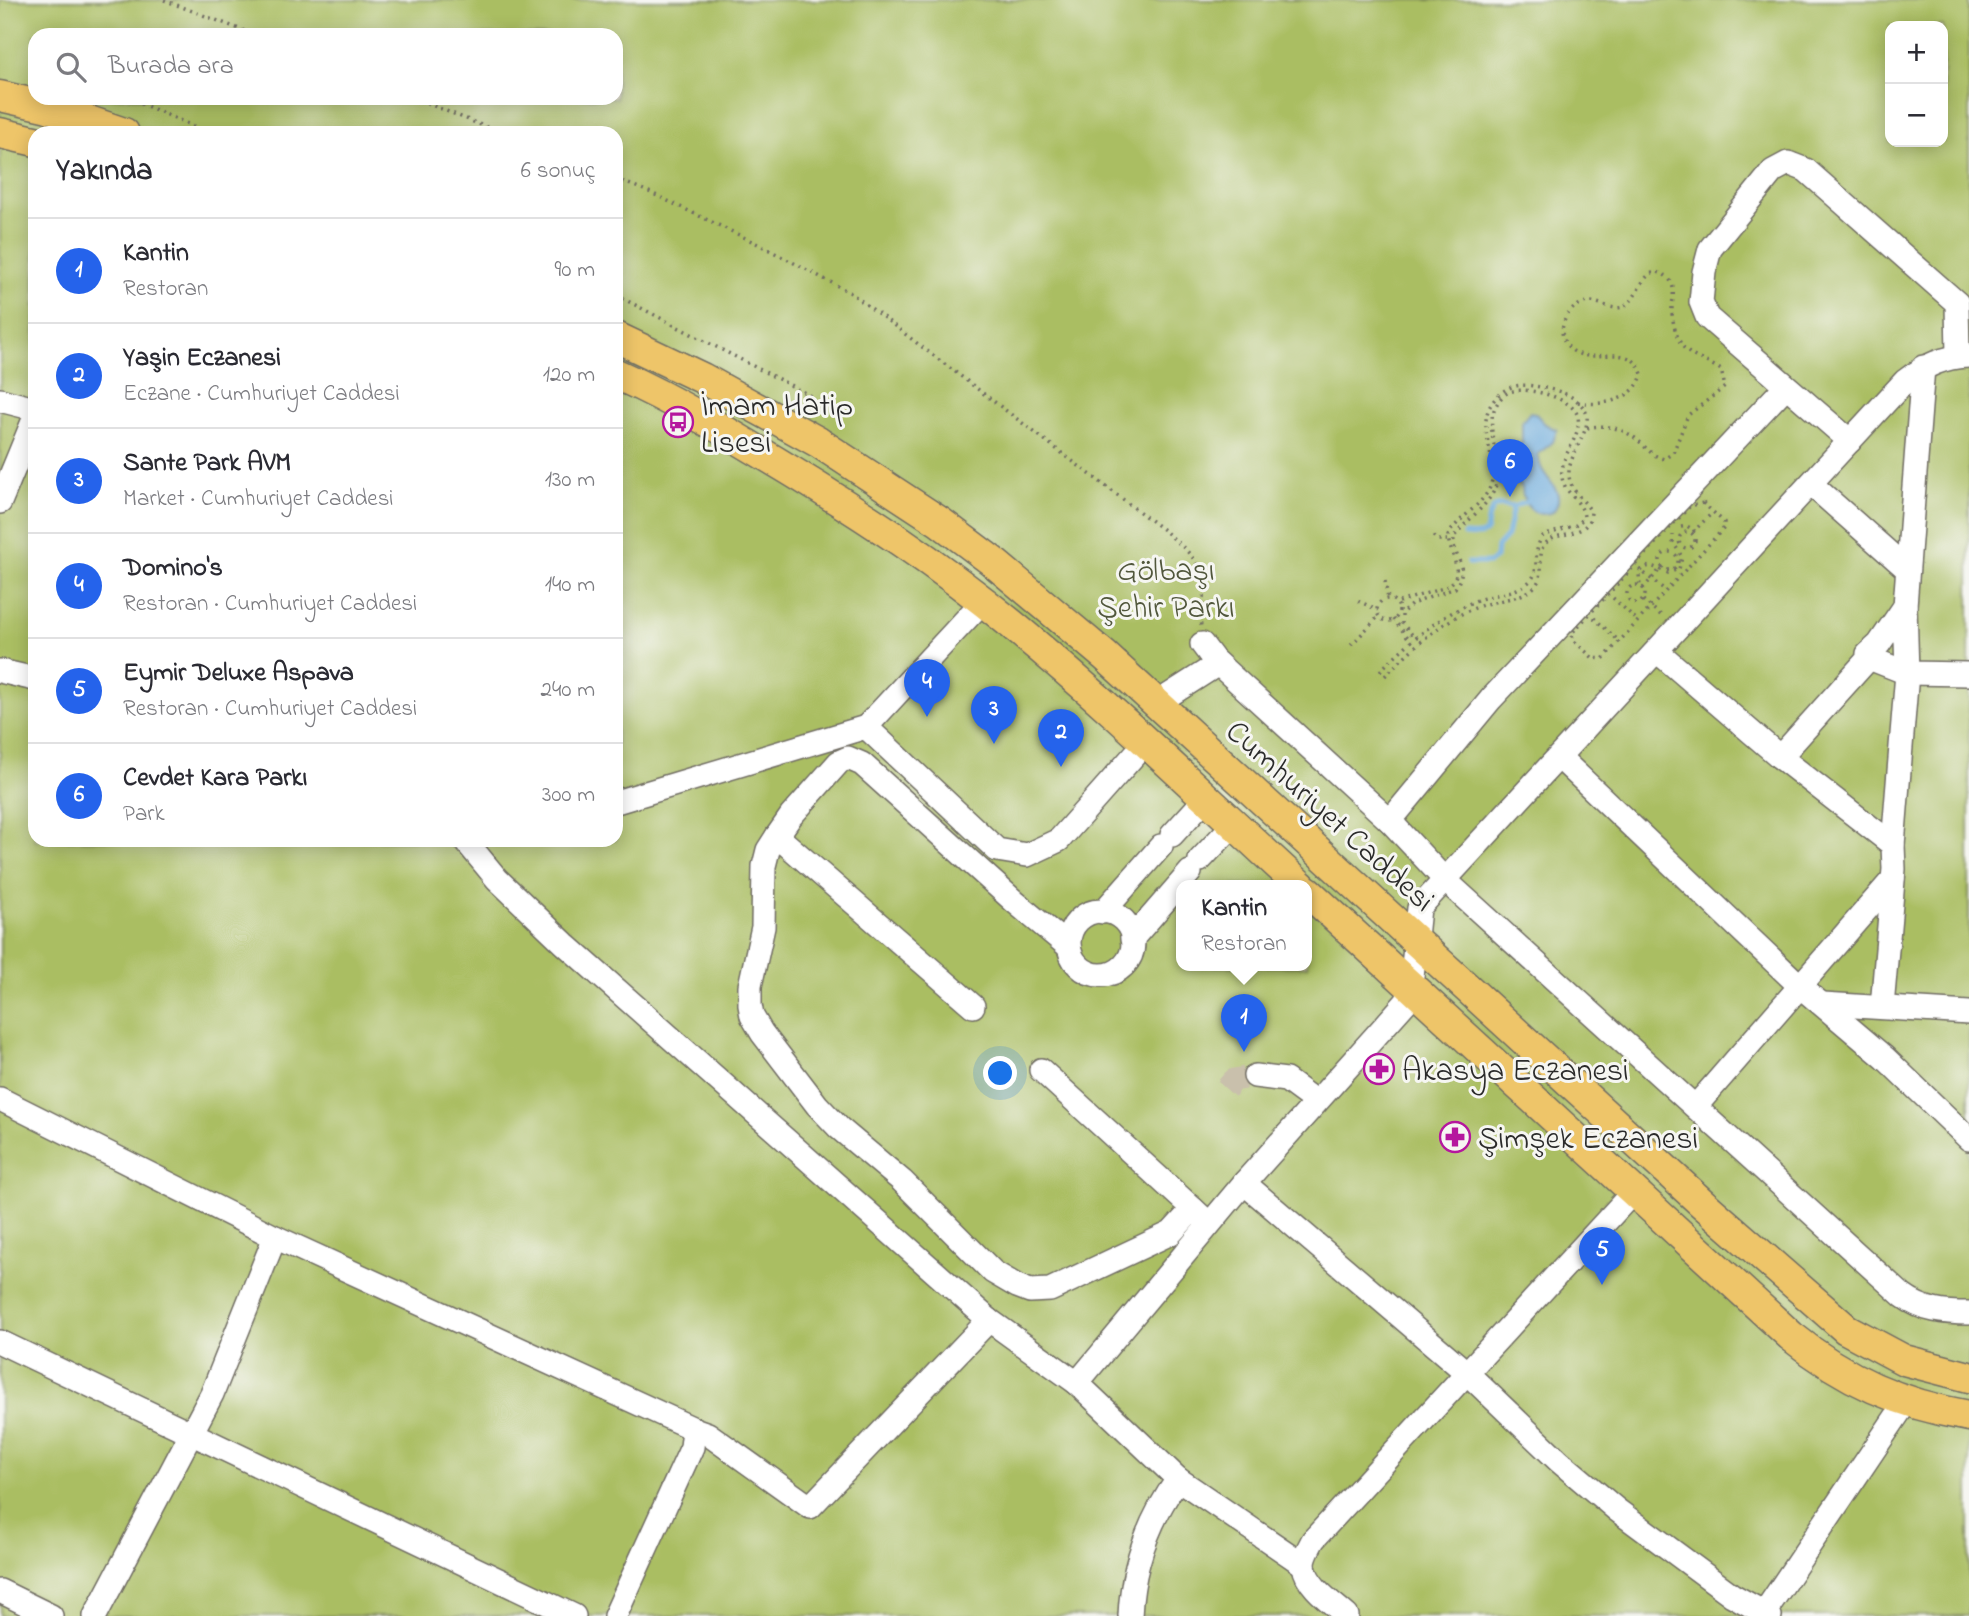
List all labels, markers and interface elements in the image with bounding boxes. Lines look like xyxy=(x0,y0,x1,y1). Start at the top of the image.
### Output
map controls xyxy=(1885,21,1948,147)
button: + xyxy=(1885,21,1948,84)
search box xyxy=(28,28,623,105)
icon: search xyxy=(52,48,90,86)
text: Burada ara xyxy=(108,48,234,86)
button: − xyxy=(1885,84,1948,147)
text: Yakında xyxy=(56,150,152,194)
text: 6 sonuç xyxy=(521,155,595,188)
text: Kantin xyxy=(123,235,189,273)
text: 1 xyxy=(75,254,83,287)
text: 90 m xyxy=(555,254,595,287)
text: Restoran xyxy=(123,273,208,306)
text: Yaşin Eczanesi xyxy=(123,340,281,378)
text: 2 xyxy=(73,359,85,392)
text: 120 m xyxy=(543,359,595,392)
text: Eczane · Cumhuriyet Caddesi xyxy=(123,378,400,411)
place label: İmam Hatip Lisesi xyxy=(701,384,853,468)
bus stop icon: İmam Hatip Lisesi xyxy=(661,405,695,439)
pin: 6 xyxy=(1487,439,1533,497)
text: Sante Park AVM xyxy=(123,445,291,483)
text: 3 xyxy=(74,464,84,497)
text: 130 m xyxy=(545,464,595,497)
text: Market · Cumhuriyet Caddesi xyxy=(123,483,393,516)
park label: Gölbaşı Şehir Parkı xyxy=(1097,549,1235,633)
text: Domino's xyxy=(123,550,223,588)
text: 4 xyxy=(74,569,84,602)
text: 140 m xyxy=(545,569,595,602)
text: Restoran · Cumhuriyet Caddesi xyxy=(123,588,417,621)
text: Eymir Deluxe Aspava xyxy=(123,655,354,693)
pin: 4 xyxy=(904,659,950,717)
text: 5 xyxy=(72,674,86,707)
text: 240 m xyxy=(541,674,595,707)
pin: 3 xyxy=(971,686,1017,744)
text: Restoran · Cumhuriyet Caddesi xyxy=(123,693,417,726)
pin: 2 xyxy=(1038,709,1084,767)
street label: Cumhuriyet Caddesi xyxy=(1213,711,1444,925)
text: Cevdet Kara Parkı xyxy=(123,760,307,798)
text: 6 xyxy=(74,779,84,812)
text: 300 m xyxy=(542,779,595,812)
text: Park xyxy=(123,798,165,831)
popup xyxy=(1176,880,1312,971)
text: Kantin xyxy=(1201,890,1267,928)
text: Restoran xyxy=(1201,928,1287,961)
pin: 1 xyxy=(1221,994,1267,1052)
place label: Akasya Eczanesi xyxy=(1402,1049,1629,1096)
pharmacy icon: Akasya Eczanesi xyxy=(1362,1052,1396,1086)
your location xyxy=(983,1056,1017,1090)
place label: Şimşek Eczanesi xyxy=(1478,1117,1698,1164)
pharmacy icon: Şimşek Eczanesi xyxy=(1438,1120,1472,1154)
pin: 5 xyxy=(1579,1227,1625,1285)

